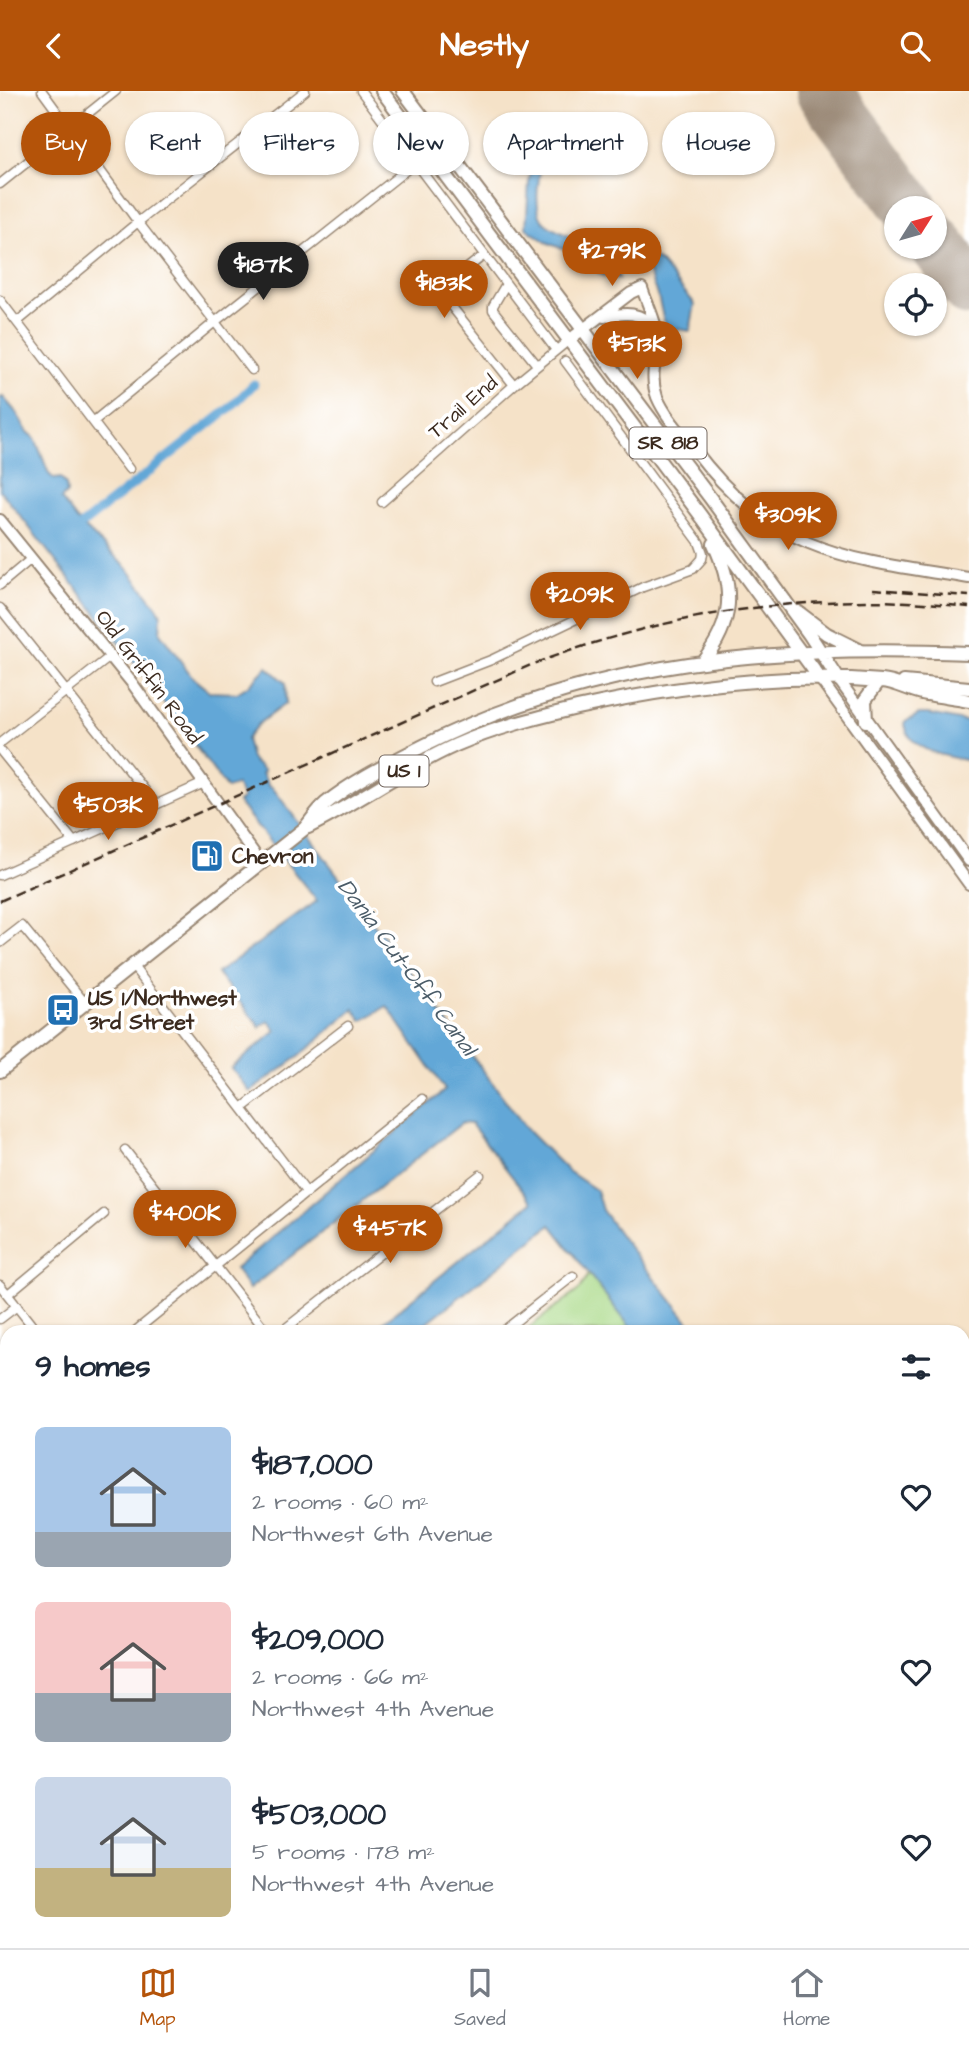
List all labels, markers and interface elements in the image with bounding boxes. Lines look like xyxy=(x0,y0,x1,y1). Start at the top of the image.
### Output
text: Nestly xyxy=(440,23,529,68)
icon: back xyxy=(35,27,73,65)
icon: search xyxy=(896,27,934,65)
chip: Buy xyxy=(21,112,111,175)
chip: Rent xyxy=(125,112,225,175)
chip: Filters xyxy=(239,112,359,175)
chip: New xyxy=(373,112,469,175)
chip: Apartment xyxy=(483,112,648,175)
chip: House xyxy=(662,112,775,175)
north arrow xyxy=(884,196,947,259)
map controls xyxy=(884,196,947,336)
pin: $279K xyxy=(563,229,661,288)
text: $279K xyxy=(578,235,646,267)
pin: $187K xyxy=(214,243,312,302)
text: $187K xyxy=(234,249,292,281)
pin: $183K xyxy=(395,261,493,320)
text: $183K xyxy=(416,267,472,299)
button: locate xyxy=(884,273,947,336)
pin: $513K xyxy=(588,321,686,381)
text: $513K xyxy=(608,328,666,360)
street label: Trail End xyxy=(422,368,504,445)
road number: SR 818 xyxy=(630,427,706,459)
pin: $309K xyxy=(739,493,837,552)
text: $309K xyxy=(755,499,821,531)
pin: $209K xyxy=(531,573,629,632)
text: $209K xyxy=(546,579,614,611)
street label: Old Griffin Road xyxy=(89,604,209,750)
road number: US 1 xyxy=(380,755,428,786)
pin: $503K xyxy=(59,783,157,842)
text: $503K xyxy=(73,789,143,821)
fuel station icon: Chevron xyxy=(188,837,226,875)
place label: Chevron xyxy=(232,842,314,871)
water label: Dania Cut-Off Canal xyxy=(330,872,486,1065)
place label: US 1/Northwest 3rd Street xyxy=(87,984,237,1037)
bus stop icon: US 1/Northwest 3rd Street xyxy=(44,991,82,1029)
pin: $400K xyxy=(136,1191,234,1250)
text: $400K xyxy=(149,1197,221,1229)
pin: $457K xyxy=(341,1205,439,1265)
text: $457K xyxy=(354,1212,426,1244)
text: 9 homes xyxy=(35,1346,150,1388)
icon: filters xyxy=(897,1348,935,1386)
text: $187,000 xyxy=(252,1444,373,1486)
icon: home xyxy=(91,1455,175,1539)
icon: heart xyxy=(897,1478,935,1516)
text: 2 rooms · 60 m² xyxy=(252,1486,429,1518)
text: Northwest 6th Avenue xyxy=(252,1518,493,1550)
text: $209,000 xyxy=(252,1619,384,1661)
icon: home xyxy=(91,1630,175,1714)
icon: heart xyxy=(897,1653,935,1691)
text: 2 rooms · 66 m² xyxy=(252,1661,429,1693)
text: Northwest 4th Avenue xyxy=(252,1693,494,1725)
text: $503,000 xyxy=(252,1794,386,1836)
icon: home xyxy=(91,1805,175,1889)
icon: heart xyxy=(897,1828,935,1866)
text: 5 rooms · 178 m² xyxy=(252,1836,435,1868)
text: Northwest 4th Avenue xyxy=(252,1868,494,1900)
tab: Map xyxy=(139,1964,177,2033)
tab: Saved xyxy=(454,1964,506,2033)
tab: Home xyxy=(783,1964,830,2033)

